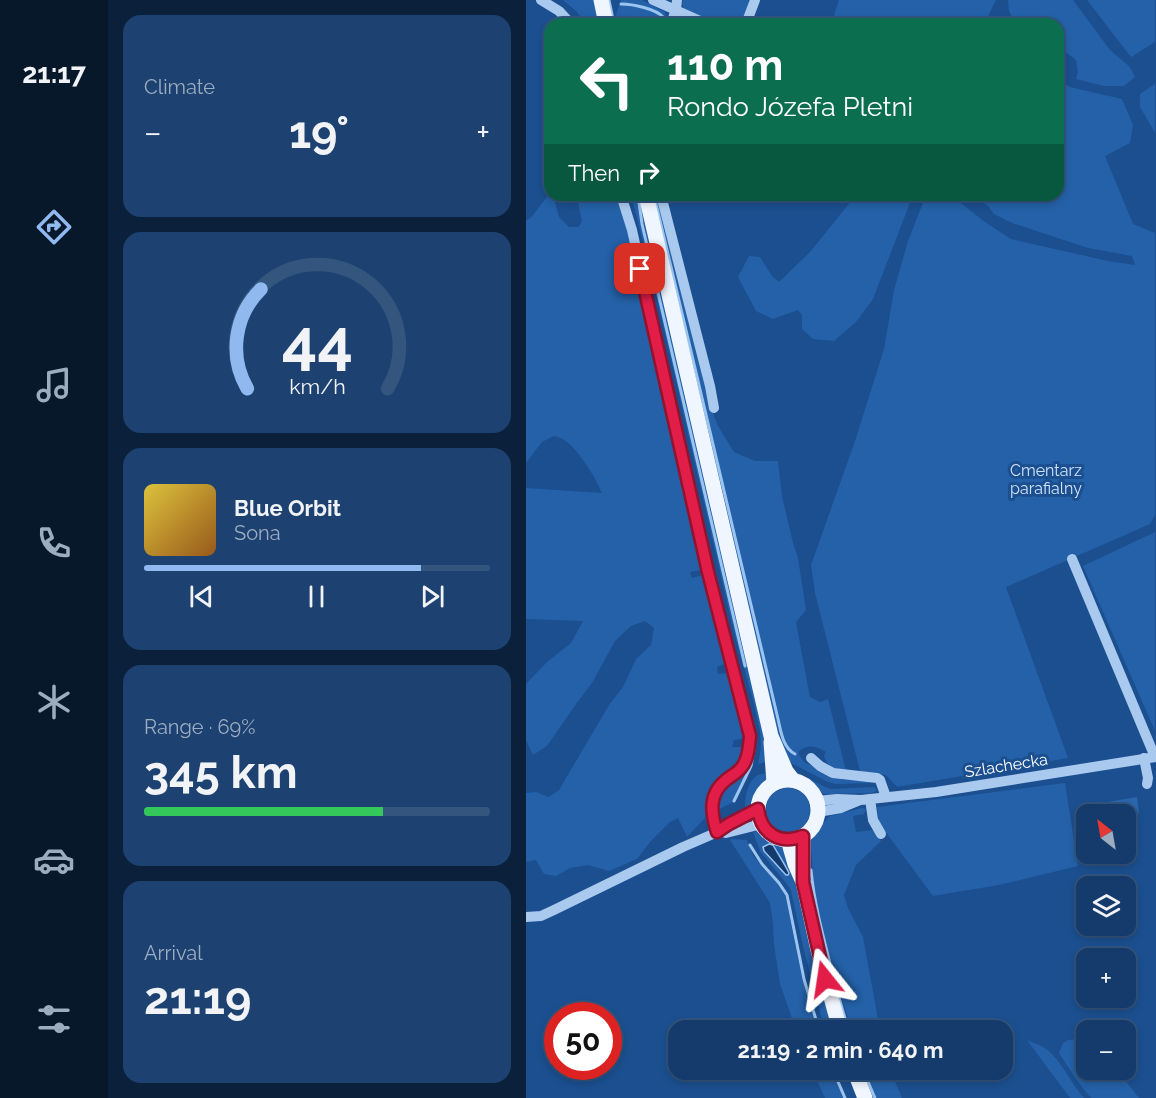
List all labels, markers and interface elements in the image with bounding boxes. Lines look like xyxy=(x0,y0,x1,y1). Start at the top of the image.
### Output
text: 110 m xyxy=(667,41,783,90)
icon: left xyxy=(568,42,646,120)
text: 21:17 xyxy=(22,58,86,89)
text: Climate xyxy=(144,75,215,99)
text: Rondo Józefa Pletni xyxy=(667,91,913,122)
text: 19° xyxy=(289,106,349,159)
text: − xyxy=(144,113,162,152)
text: + xyxy=(476,113,490,152)
icon: right xyxy=(632,156,665,189)
text: Then xyxy=(568,160,620,186)
icon: directions xyxy=(33,206,75,248)
pin xyxy=(614,243,665,294)
icon: arrive xyxy=(623,252,656,285)
text: 44 xyxy=(281,305,353,379)
icon: music xyxy=(33,364,75,406)
text: km/h xyxy=(289,375,345,400)
park label: Cmentarz parafialny xyxy=(1010,461,1082,498)
text: Blue Orbit xyxy=(234,495,341,521)
text: Sona xyxy=(234,521,281,545)
icon: phone xyxy=(33,522,75,564)
icon: previous xyxy=(185,580,218,613)
icon: pause xyxy=(300,580,333,613)
icon: next xyxy=(416,580,449,613)
icon: climate xyxy=(33,681,75,723)
text: Range · 69% xyxy=(144,715,256,739)
text: 345 km xyxy=(144,746,298,799)
street label: Szlachecka xyxy=(963,750,1049,781)
north arrow xyxy=(1076,804,1136,864)
map controls xyxy=(1076,804,1136,1080)
icon: car xyxy=(33,839,75,881)
button: layers xyxy=(1076,876,1136,936)
text: Arrival xyxy=(144,941,203,965)
position arrow xyxy=(793,947,857,1011)
button: + xyxy=(1076,948,1136,1008)
text: 21:19 xyxy=(144,972,251,1025)
icon: filters xyxy=(33,998,75,1040)
speed limit sign: 50 xyxy=(544,1002,622,1080)
button: − xyxy=(1076,1020,1136,1080)
text: 21:19 · 2 min · 640 m xyxy=(738,1037,943,1063)

